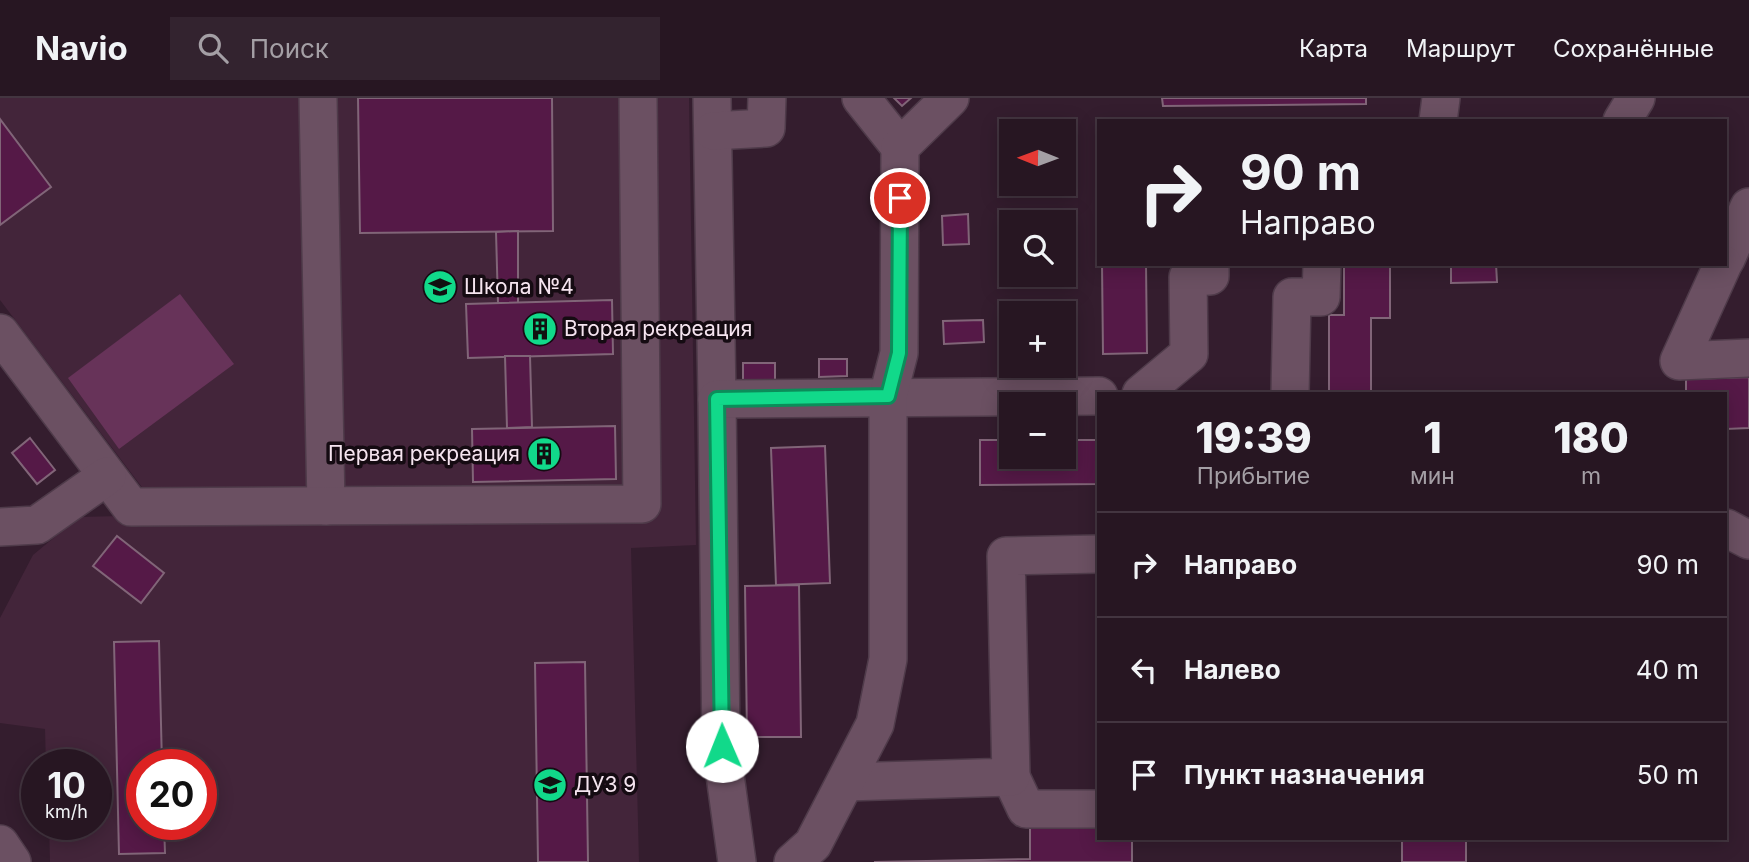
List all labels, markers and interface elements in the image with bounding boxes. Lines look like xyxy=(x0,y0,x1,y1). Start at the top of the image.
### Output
search box xyxy=(170,17,660,80)
text: Navio xyxy=(35,28,128,68)
icon: search xyxy=(194,29,232,67)
text: Поиск xyxy=(250,33,329,64)
text: Карта xyxy=(1299,34,1368,63)
text: Маршрут xyxy=(1406,34,1515,63)
text: Сохранённые xyxy=(1553,34,1714,63)
north arrow xyxy=(999,119,1076,196)
map controls xyxy=(999,119,1076,469)
text: 90 m xyxy=(1240,143,1361,202)
icon: right xyxy=(1125,147,1216,238)
pin xyxy=(870,168,930,228)
icon: arrive xyxy=(881,179,919,217)
text: Направо xyxy=(1240,203,1376,242)
button: search xyxy=(999,210,1076,287)
school or university icon: Школа №4 xyxy=(421,268,459,306)
place label: Школа №4 xyxy=(464,274,574,299)
button: + xyxy=(999,301,1076,378)
building icon: Вторая рекреация xyxy=(521,310,559,348)
place label: Вторая рекреация xyxy=(564,316,752,341)
button: − xyxy=(999,392,1076,469)
text: 19:39 xyxy=(1195,412,1312,463)
text: 1 xyxy=(1423,412,1442,463)
text: 180 xyxy=(1553,412,1629,463)
building icon: Первая рекреация xyxy=(525,435,563,473)
place label: Первая рекреация xyxy=(328,441,520,466)
text: Прибытие xyxy=(1197,462,1310,490)
text: мин xyxy=(1410,462,1455,490)
text: m xyxy=(1581,462,1601,490)
icon: right xyxy=(1125,546,1163,584)
text: Направо xyxy=(1184,549,1297,580)
text: 90 m xyxy=(1636,549,1699,580)
icon: left xyxy=(1125,651,1163,689)
text: Налево xyxy=(1184,654,1281,685)
text: 40 m xyxy=(1636,654,1699,685)
position arrow xyxy=(685,709,759,783)
speed limit sign: 20 xyxy=(126,749,217,840)
icon: arrive xyxy=(1125,756,1163,794)
text: Пункт назначения xyxy=(1184,759,1425,790)
text: 50 m xyxy=(1637,759,1699,790)
text: 10 xyxy=(47,764,86,806)
school or university icon: ДУЗ 9 xyxy=(531,766,569,804)
place label: ДУЗ 9 xyxy=(574,772,636,797)
text: km/h xyxy=(45,801,88,822)

